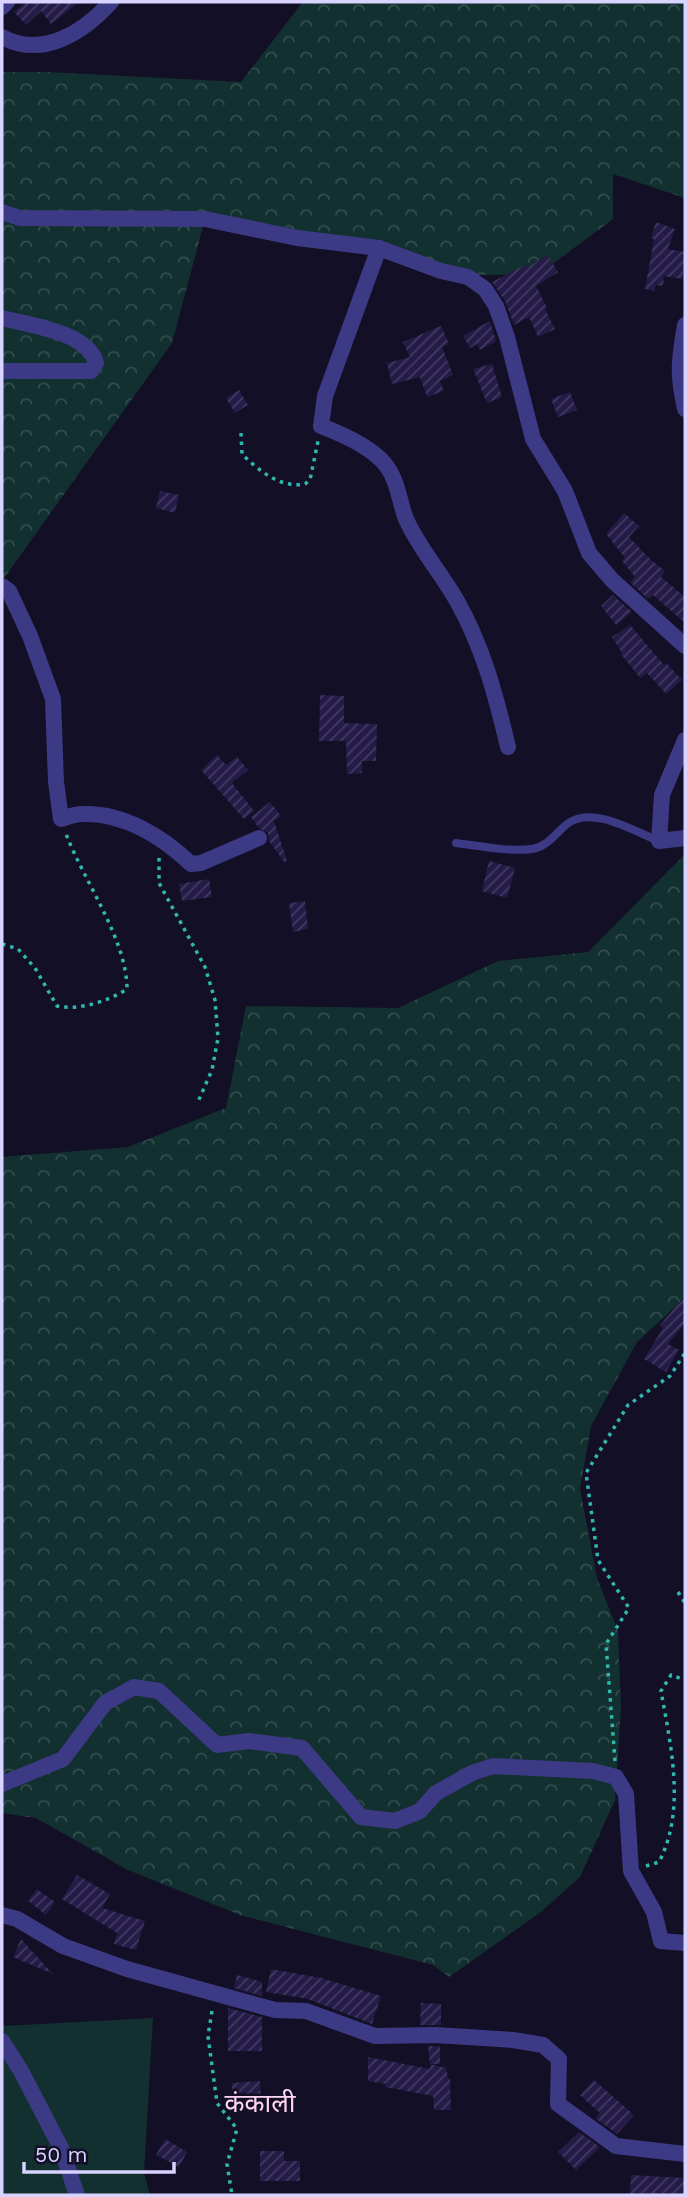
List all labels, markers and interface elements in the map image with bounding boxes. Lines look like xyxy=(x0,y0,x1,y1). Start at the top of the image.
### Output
district label: कंकाली xyxy=(224,2088,297,2118)
scale bar xyxy=(24,2130,175,2174)
text: 50 m xyxy=(35,2142,87,2167)

